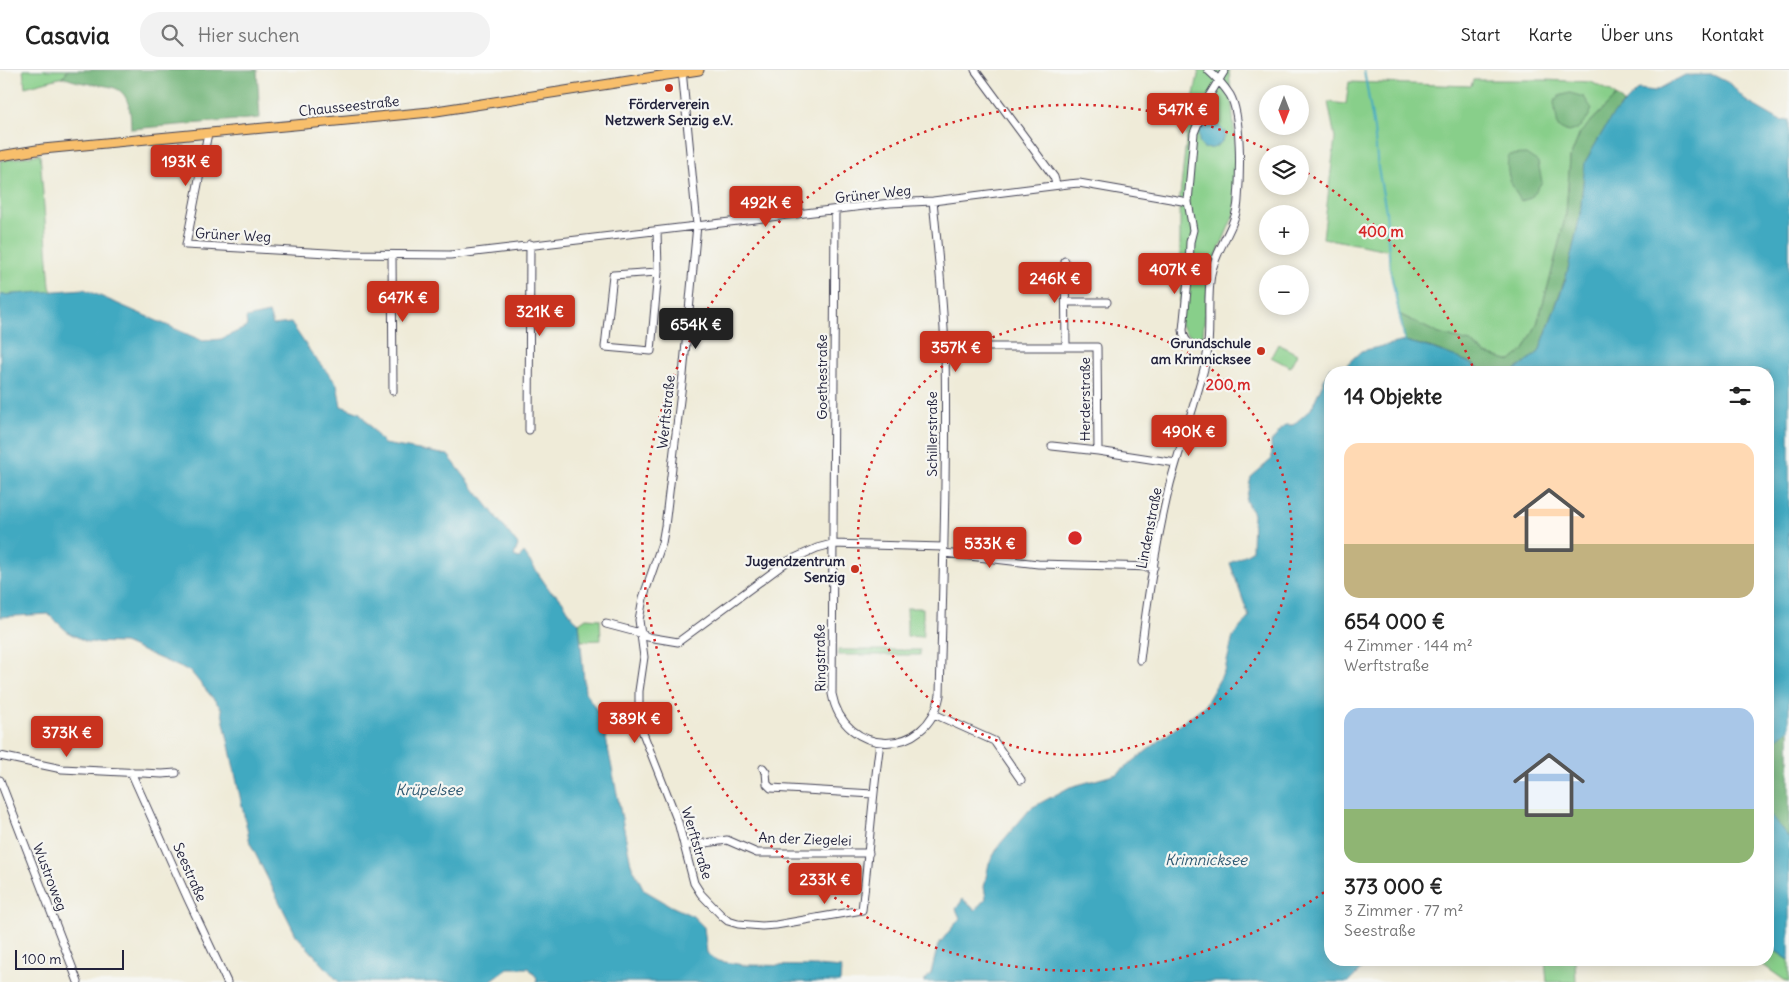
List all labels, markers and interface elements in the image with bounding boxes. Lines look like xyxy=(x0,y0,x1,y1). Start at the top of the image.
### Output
search box xyxy=(140,12,490,57)
text: Casavia xyxy=(25,20,110,50)
icon: search xyxy=(158,21,186,49)
text: Hier suchen xyxy=(198,23,300,47)
text: Start xyxy=(1461,23,1500,46)
text: Karte xyxy=(1528,23,1573,46)
text: Über uns xyxy=(1601,23,1673,46)
text: Kontakt xyxy=(1701,23,1764,46)
marker: Förderverein Netzwerk Senzig e.V. xyxy=(663,82,675,94)
north arrow xyxy=(1259,85,1309,135)
map controls xyxy=(1259,85,1309,315)
street label: Chausseestraße xyxy=(298,92,400,120)
pin: 547K € xyxy=(1142,92,1224,135)
place label: Förderverein Netzwerk Senzig e.V. xyxy=(605,95,733,129)
text: 547K € xyxy=(1158,99,1208,119)
pin: 193K € xyxy=(145,144,227,187)
button: layers xyxy=(1259,145,1309,195)
text: 193K € xyxy=(162,151,210,171)
street label: Grüner Weg xyxy=(834,181,912,207)
pin: 492K € xyxy=(725,186,807,228)
text: 492K € xyxy=(740,192,792,212)
button: + xyxy=(1259,205,1309,255)
text: 400 m xyxy=(1358,222,1404,241)
street label: Grüner Weg xyxy=(194,224,272,246)
pin: 407K € xyxy=(1134,252,1216,295)
text: 407K € xyxy=(1149,259,1201,279)
pin: 246K € xyxy=(1014,262,1096,304)
button: − xyxy=(1259,265,1309,315)
text: 246K € xyxy=(1030,268,1080,288)
pin: 647K € xyxy=(362,280,444,323)
text: 647K € xyxy=(378,287,428,307)
pin: 321K € xyxy=(499,294,581,337)
text: 321K € xyxy=(516,301,564,321)
pin: 654K € xyxy=(655,308,737,350)
text: 654K € xyxy=(670,314,722,334)
pin: 357K € xyxy=(915,330,997,373)
street label: Goethestraße xyxy=(813,334,831,420)
place label: Grundschule am Krimnicksee xyxy=(1151,334,1251,368)
text: 357K € xyxy=(931,337,981,357)
marker: Grundschule am Krimnicksee xyxy=(1255,345,1267,357)
street label: Herderstraße xyxy=(1076,357,1094,441)
street label: Werftstraße xyxy=(653,374,679,450)
text: 200 m xyxy=(1206,375,1250,394)
icon: filters xyxy=(1726,382,1754,410)
text: 14 Objekte xyxy=(1344,383,1442,410)
street label: Schillerstraße xyxy=(923,391,941,477)
pin: 490K € xyxy=(1148,414,1230,457)
text: 490K € xyxy=(1163,421,1215,441)
icon: home xyxy=(1504,475,1594,565)
street label: Lindenstraße xyxy=(1132,486,1166,570)
pin: 533K € xyxy=(949,526,1031,569)
centre of rings xyxy=(1066,529,1084,547)
text: 533K € xyxy=(964,533,1016,553)
place label: Jugendzentrum Senzig xyxy=(745,552,846,586)
marker: Jugendzentrum Senzig xyxy=(849,563,861,575)
text: 654 000 € xyxy=(1344,608,1445,635)
street label: Ringstraße xyxy=(810,624,830,692)
text: 4 Zimmer · 144 m² xyxy=(1344,635,1473,655)
text: Werftstraße xyxy=(1344,655,1429,675)
pin: 389K € xyxy=(594,702,676,744)
text: 389K € xyxy=(609,708,661,728)
pin: 373K € xyxy=(26,716,108,758)
text: 373K € xyxy=(42,722,92,742)
icon: home xyxy=(1504,740,1594,830)
water label: Krüpelsee xyxy=(395,780,463,799)
street label: Werftstraße xyxy=(677,805,717,881)
street label: An der Ziegelei xyxy=(758,828,852,850)
street label: Wustroweg xyxy=(29,840,71,914)
street label: Seestraße xyxy=(169,840,211,904)
water label: Krimnicksee xyxy=(1165,850,1248,869)
pin: 233K € xyxy=(784,862,866,905)
text: 233K € xyxy=(800,869,850,889)
text: 373 000 € xyxy=(1344,873,1443,900)
text: 3 Zimmer · 77 m² xyxy=(1344,900,1463,920)
text: Seestraße xyxy=(1344,920,1416,940)
scale bar xyxy=(15,947,124,970)
text: 100 m xyxy=(22,950,62,968)

